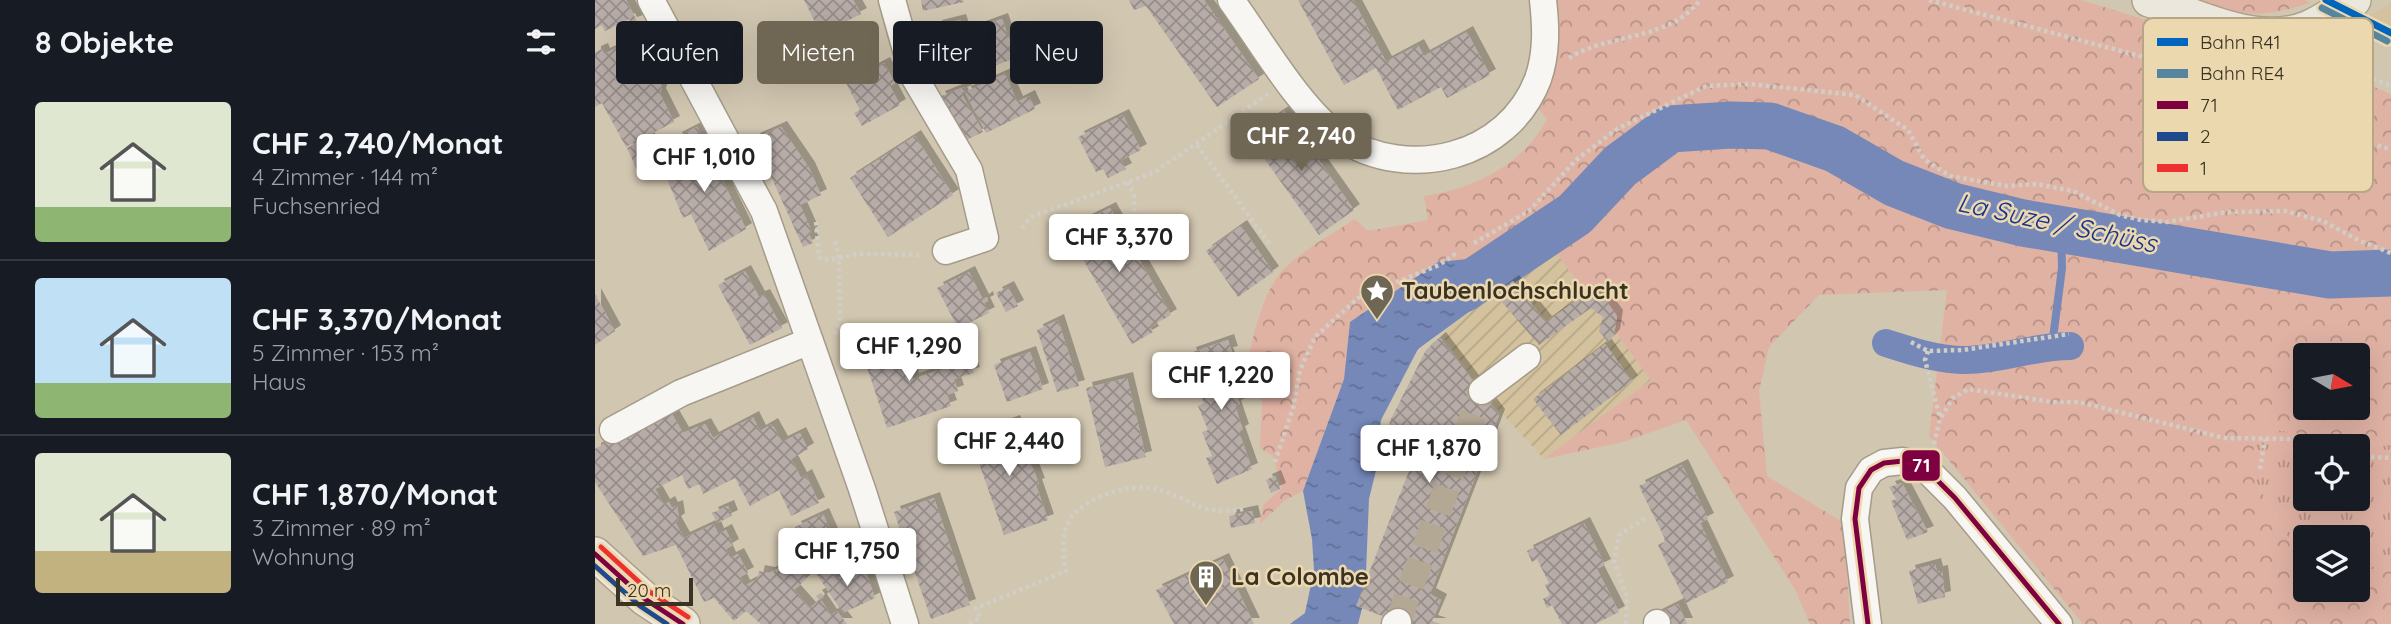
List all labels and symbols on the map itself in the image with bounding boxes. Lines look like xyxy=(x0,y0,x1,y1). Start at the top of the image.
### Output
legend xyxy=(2143,18,2373,192)
text: Bahn R41 xyxy=(2200,30,2280,54)
text: Bahn RE4 xyxy=(2200,61,2284,85)
text: 71 xyxy=(2200,93,2218,117)
pin: CHF 2,740 xyxy=(1221,114,1381,173)
text: 2 xyxy=(2200,124,2211,148)
pin: CHF 1,010 xyxy=(624,134,784,194)
text: 1 xyxy=(2200,156,2207,180)
water label: La Suze / Schüss xyxy=(1954,185,2161,260)
pin: CHF 3,370 xyxy=(1039,215,1199,274)
place icon: Taubenlochschlucht xyxy=(1358,272,1396,321)
place label: Taubenlochschlucht xyxy=(1401,275,1629,305)
pin: CHF 1,290 xyxy=(829,324,989,383)
north arrow xyxy=(2293,343,2369,420)
pin: CHF 1,220 xyxy=(1141,352,1301,412)
pin: CHF 2,440 xyxy=(929,419,1089,478)
pin: CHF 1,870 xyxy=(1349,426,1509,485)
line badge: 71 xyxy=(1901,449,1941,482)
text: 71 xyxy=(1912,453,1930,477)
pin: CHF 1,750 xyxy=(767,528,927,588)
building icon: La Colombe xyxy=(1187,558,1225,607)
place label: La Colombe xyxy=(1231,561,1369,591)
scale bar xyxy=(616,575,693,607)

